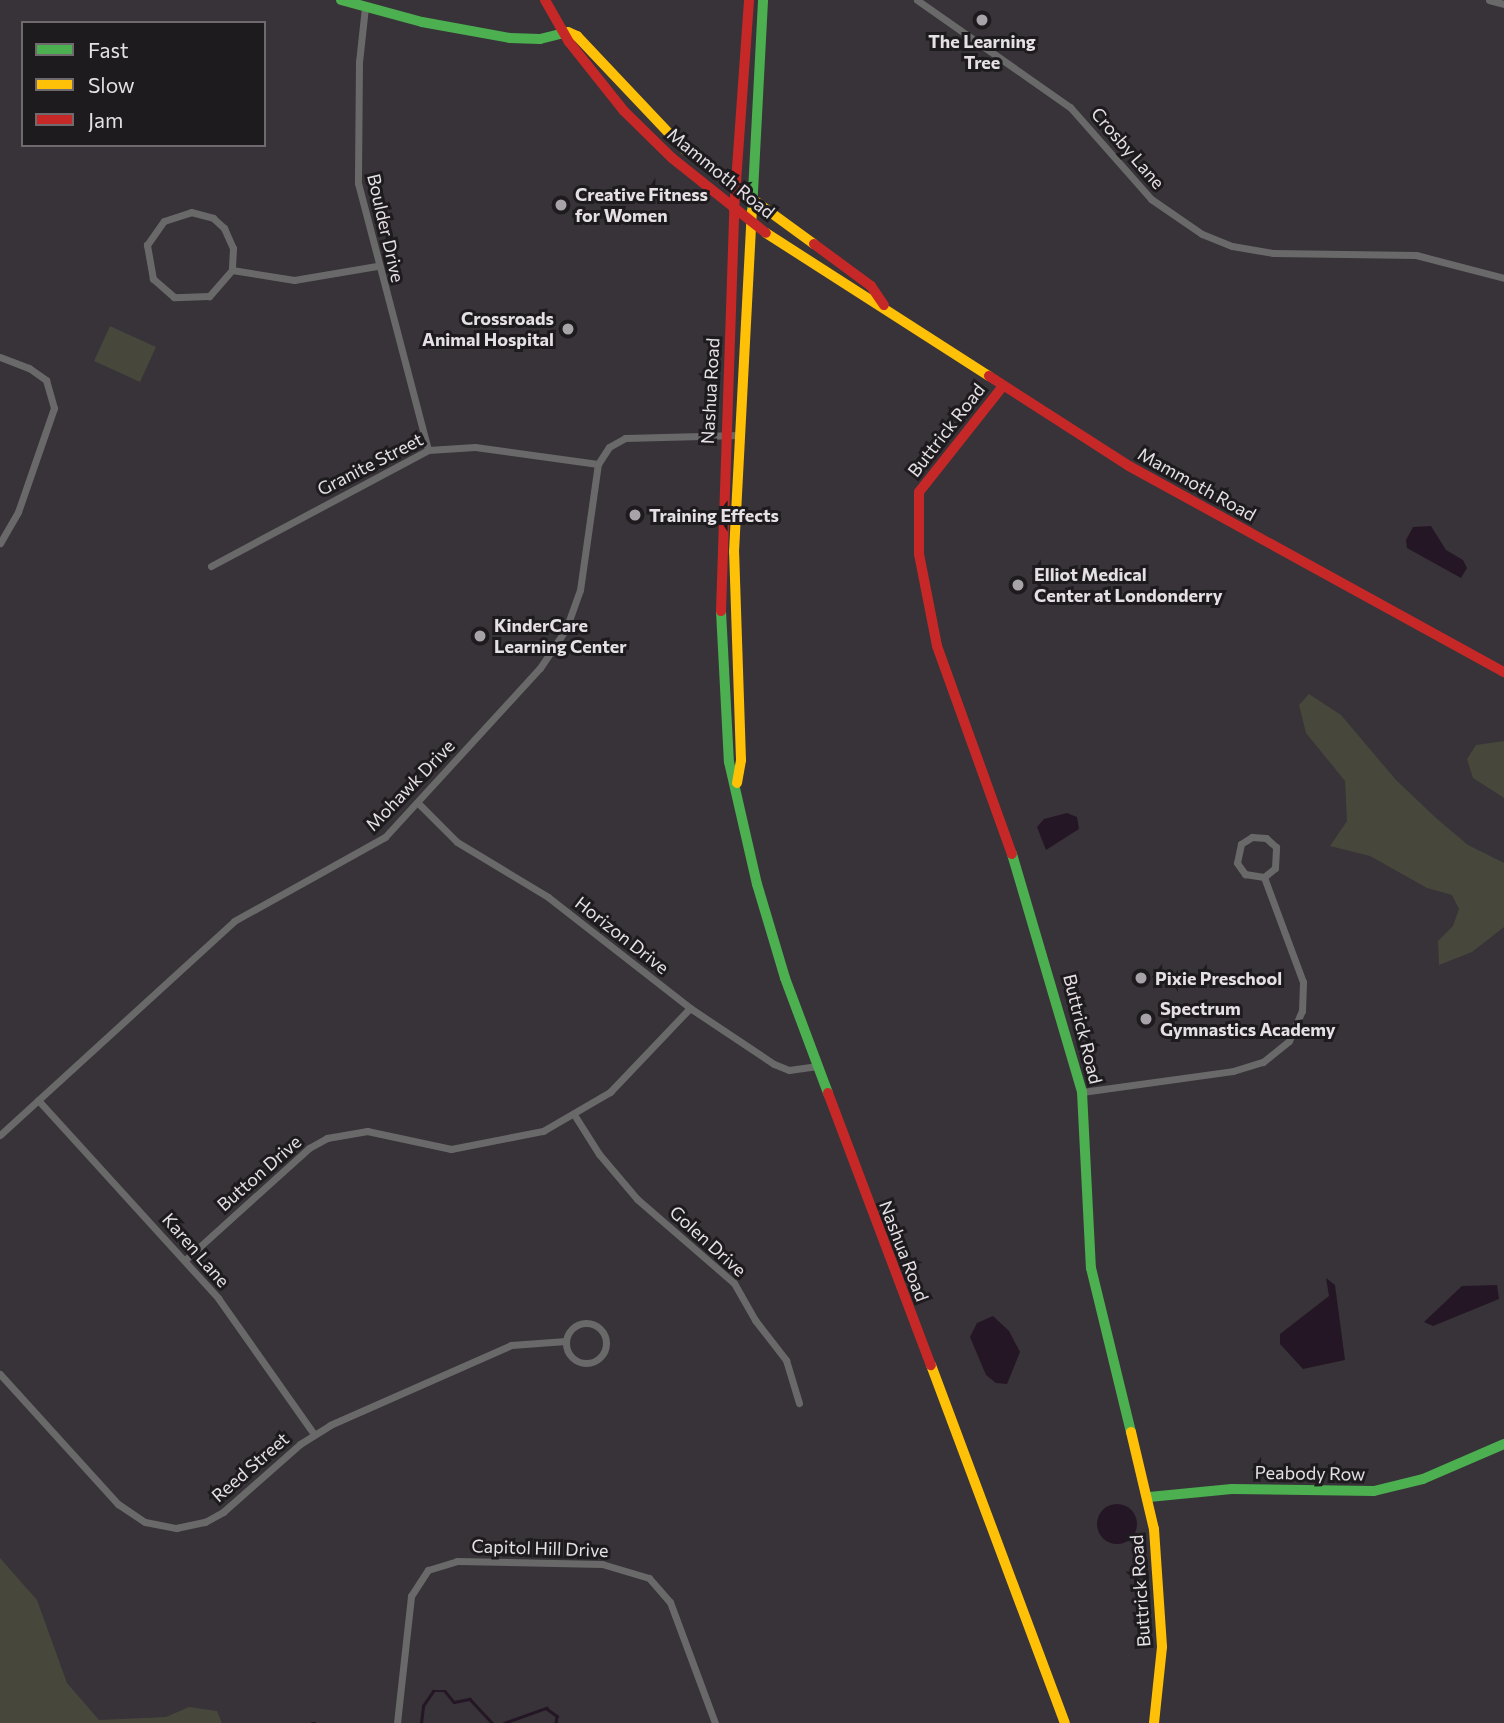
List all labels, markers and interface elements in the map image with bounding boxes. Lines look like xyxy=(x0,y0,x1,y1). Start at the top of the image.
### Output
marker: The Learning Tree xyxy=(974,12,990,28)
legend xyxy=(21,21,266,147)
place label: The Learning Tree xyxy=(928,31,1036,74)
text: Fast xyxy=(88,37,129,62)
text: Slow xyxy=(88,72,135,97)
street label: Crosby Lane xyxy=(1087,103,1169,193)
text: Jam xyxy=(88,107,123,132)
street label: Mammoth Road xyxy=(663,123,779,223)
street label: Boulder Drive xyxy=(363,171,409,285)
place label: Creative Fitness for Women xyxy=(575,184,708,227)
marker: Creative Fitness for Women xyxy=(553,197,569,213)
place label: Crossroads Animal Hospital xyxy=(422,308,554,350)
marker: Crossroads Animal Hospital xyxy=(560,321,576,337)
street label: Nashua Road xyxy=(696,337,724,445)
street label: Buttrick Road xyxy=(903,379,989,481)
street label: Granite Street xyxy=(314,428,426,500)
street label: Mammoth Road xyxy=(1134,443,1260,525)
place label: Training Effects xyxy=(649,504,779,526)
marker: Training Effects xyxy=(627,507,643,523)
place label: Elliot Medical Center at Londonderry xyxy=(1034,564,1223,606)
marker: Elliot Medical Center at Londonderry xyxy=(1008,575,1028,595)
place label: KinderCare Learning Center xyxy=(494,615,627,658)
marker: KinderCare Learning Center xyxy=(472,628,488,644)
street label: Mohawk Drive xyxy=(361,735,459,835)
street label: Horizon Drive xyxy=(571,892,673,978)
place label: Pixie Preschool xyxy=(1155,967,1282,989)
marker: Pixie Preschool xyxy=(1133,970,1149,986)
street label: Buttrick Road xyxy=(1059,972,1107,1086)
place label: Spectrum Gymnastics Academy xyxy=(1160,998,1336,1040)
marker: Spectrum Gymnastics Academy xyxy=(1138,1011,1154,1027)
street label: Button Drive xyxy=(213,1131,305,1215)
street label: Nashua Road xyxy=(875,1197,933,1305)
street label: Golen Drive xyxy=(665,1201,751,1281)
street label: Karen Lane xyxy=(158,1209,234,1291)
street label: Reed Street xyxy=(207,1428,293,1506)
street label: Peabody Row xyxy=(1254,1461,1366,1485)
street label: Buttrick Road xyxy=(1125,1534,1155,1648)
street label: Capitol Hill Drive xyxy=(471,1535,609,1561)

